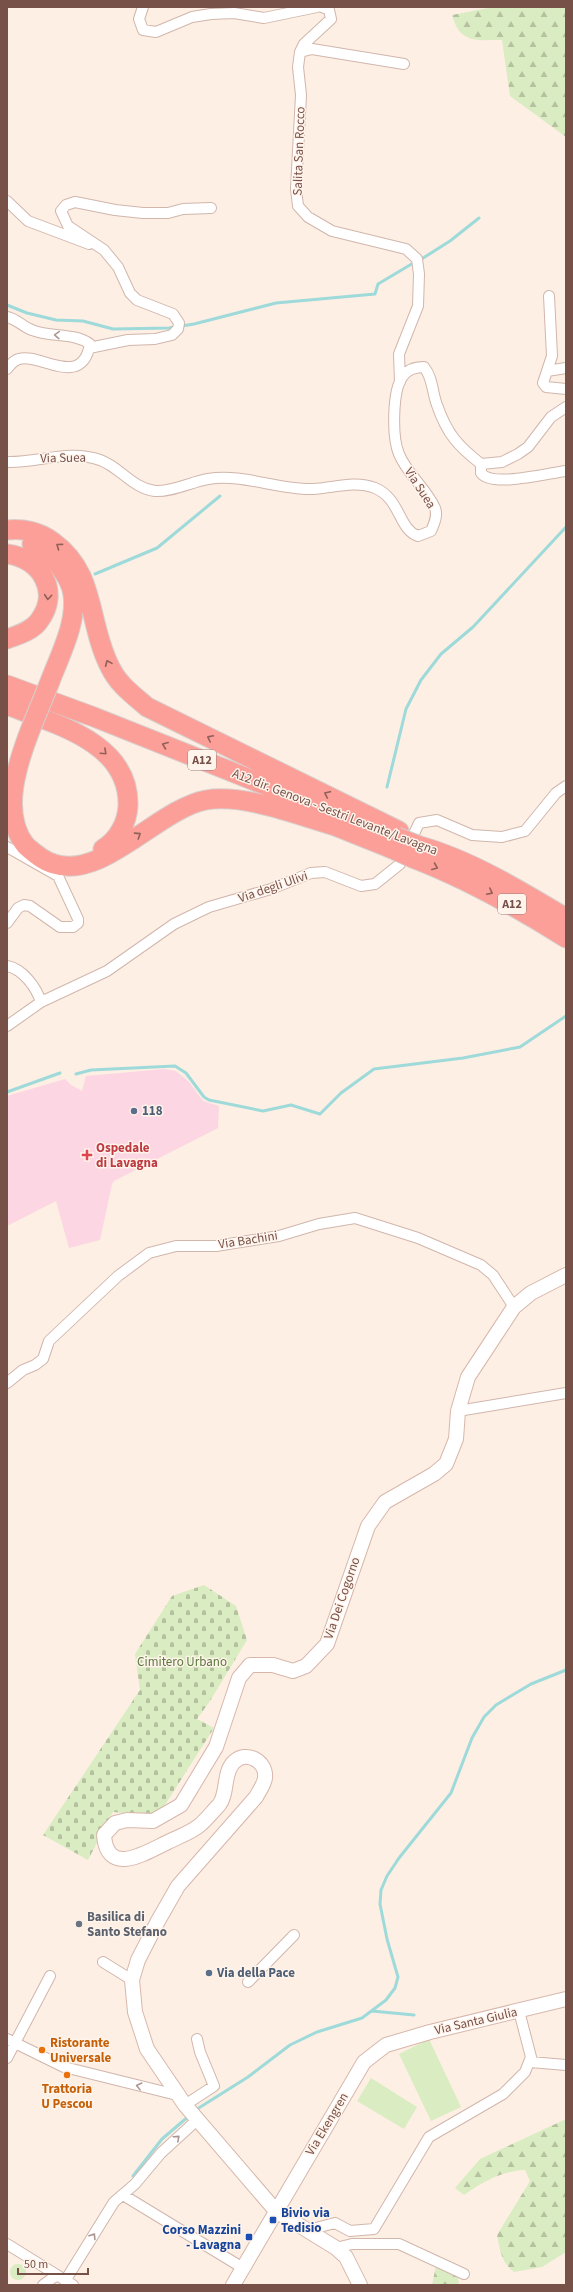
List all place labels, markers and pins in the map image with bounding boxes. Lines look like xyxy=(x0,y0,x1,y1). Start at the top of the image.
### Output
place label: 118 xyxy=(142,1102,163,1120)
marker: 118 xyxy=(129,1106,139,1116)
place label: Ospedale di Lavagna xyxy=(96,1139,158,1172)
marker: Ospedale di Lavagna xyxy=(81,1149,93,1161)
place label: Basilica di Santo Stefano xyxy=(87,1908,167,1941)
marker: Basilica di Santo Stefano xyxy=(74,1919,84,1929)
place label: Via della Pace xyxy=(216,1964,295,1982)
marker: Via della Pace xyxy=(204,1968,214,1978)
place label: Ristorante Universale xyxy=(50,2034,111,2067)
marker: Ristorante Universale xyxy=(37,2045,47,2055)
marker: Trattoria U Pescou xyxy=(62,2070,72,2080)
place label: Trattoria U Pescou xyxy=(41,2080,93,2113)
place label: Bivio via Tedisio xyxy=(281,2204,330,2237)
marker: Bivio via Tedisio xyxy=(268,2215,278,2225)
place label: Corso Mazzini - Lavagna xyxy=(162,2221,241,2254)
marker: Corso Mazzini - Lavagna xyxy=(244,2232,254,2242)

